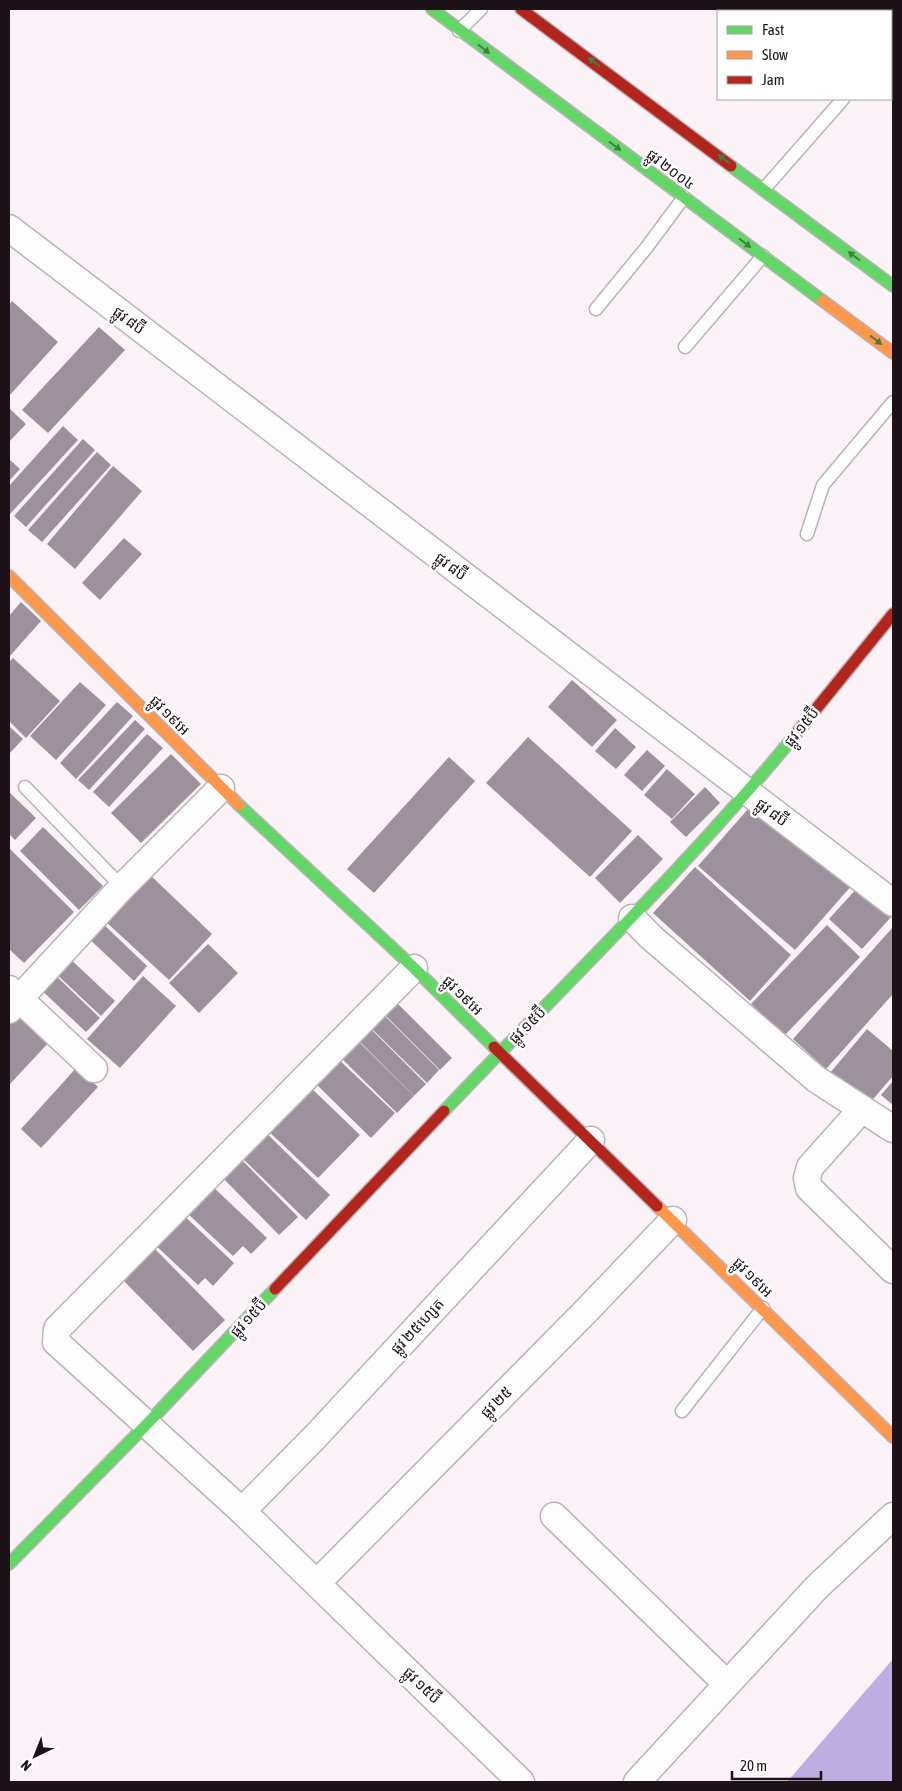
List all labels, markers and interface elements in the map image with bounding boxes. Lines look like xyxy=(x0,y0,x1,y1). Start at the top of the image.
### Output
legend xyxy=(717,10,892,100)
text: Fast xyxy=(762,21,784,38)
one-way arrow xyxy=(477,44,491,54)
text: Slow xyxy=(762,46,788,63)
one-way arrow xyxy=(587,58,600,68)
text: Jam xyxy=(762,71,785,88)
one-way arrow xyxy=(608,141,622,151)
street label: ផ្លូវ ២០០៤ xyxy=(640,145,699,197)
one-way arrow xyxy=(717,154,731,164)
one-way arrow xyxy=(738,238,752,248)
one-way arrow xyxy=(848,251,861,262)
street label: ផ្លូវ ៨ប៊ី xyxy=(106,301,149,342)
one-way arrow xyxy=(869,335,883,345)
street label: ផ្លូវ ៨ប៊ី xyxy=(428,547,471,588)
street label: ផ្លូវ ១៩អេ xyxy=(143,692,193,742)
street label: ផ្លូវ ១៥ប៊ី xyxy=(779,703,826,753)
street label: ផ្លូវ ៨ប៊ី xyxy=(749,793,792,834)
street label: ផ្លូវ ១៩អេ xyxy=(436,972,487,1022)
street label: ផ្លូវ ១៥ប៊ី xyxy=(504,1002,553,1051)
street label: ផ្លូវ ១៩អេ xyxy=(726,1254,776,1304)
street label: ផ្លូវ ១៥ប៊ី xyxy=(225,1295,274,1344)
street label: ផ្លូវ ២៥ហ្សេត xyxy=(387,1295,451,1361)
street label: ផ្លូវ ២៥ xyxy=(477,1383,519,1425)
street label: ផ្លូវ ១៥ប៊ី xyxy=(396,1662,445,1711)
north arrow xyxy=(10,1731,60,1781)
scale bar xyxy=(732,1748,821,1780)
text: N xyxy=(18,1757,35,1774)
text: 20 m xyxy=(740,1757,767,1774)

